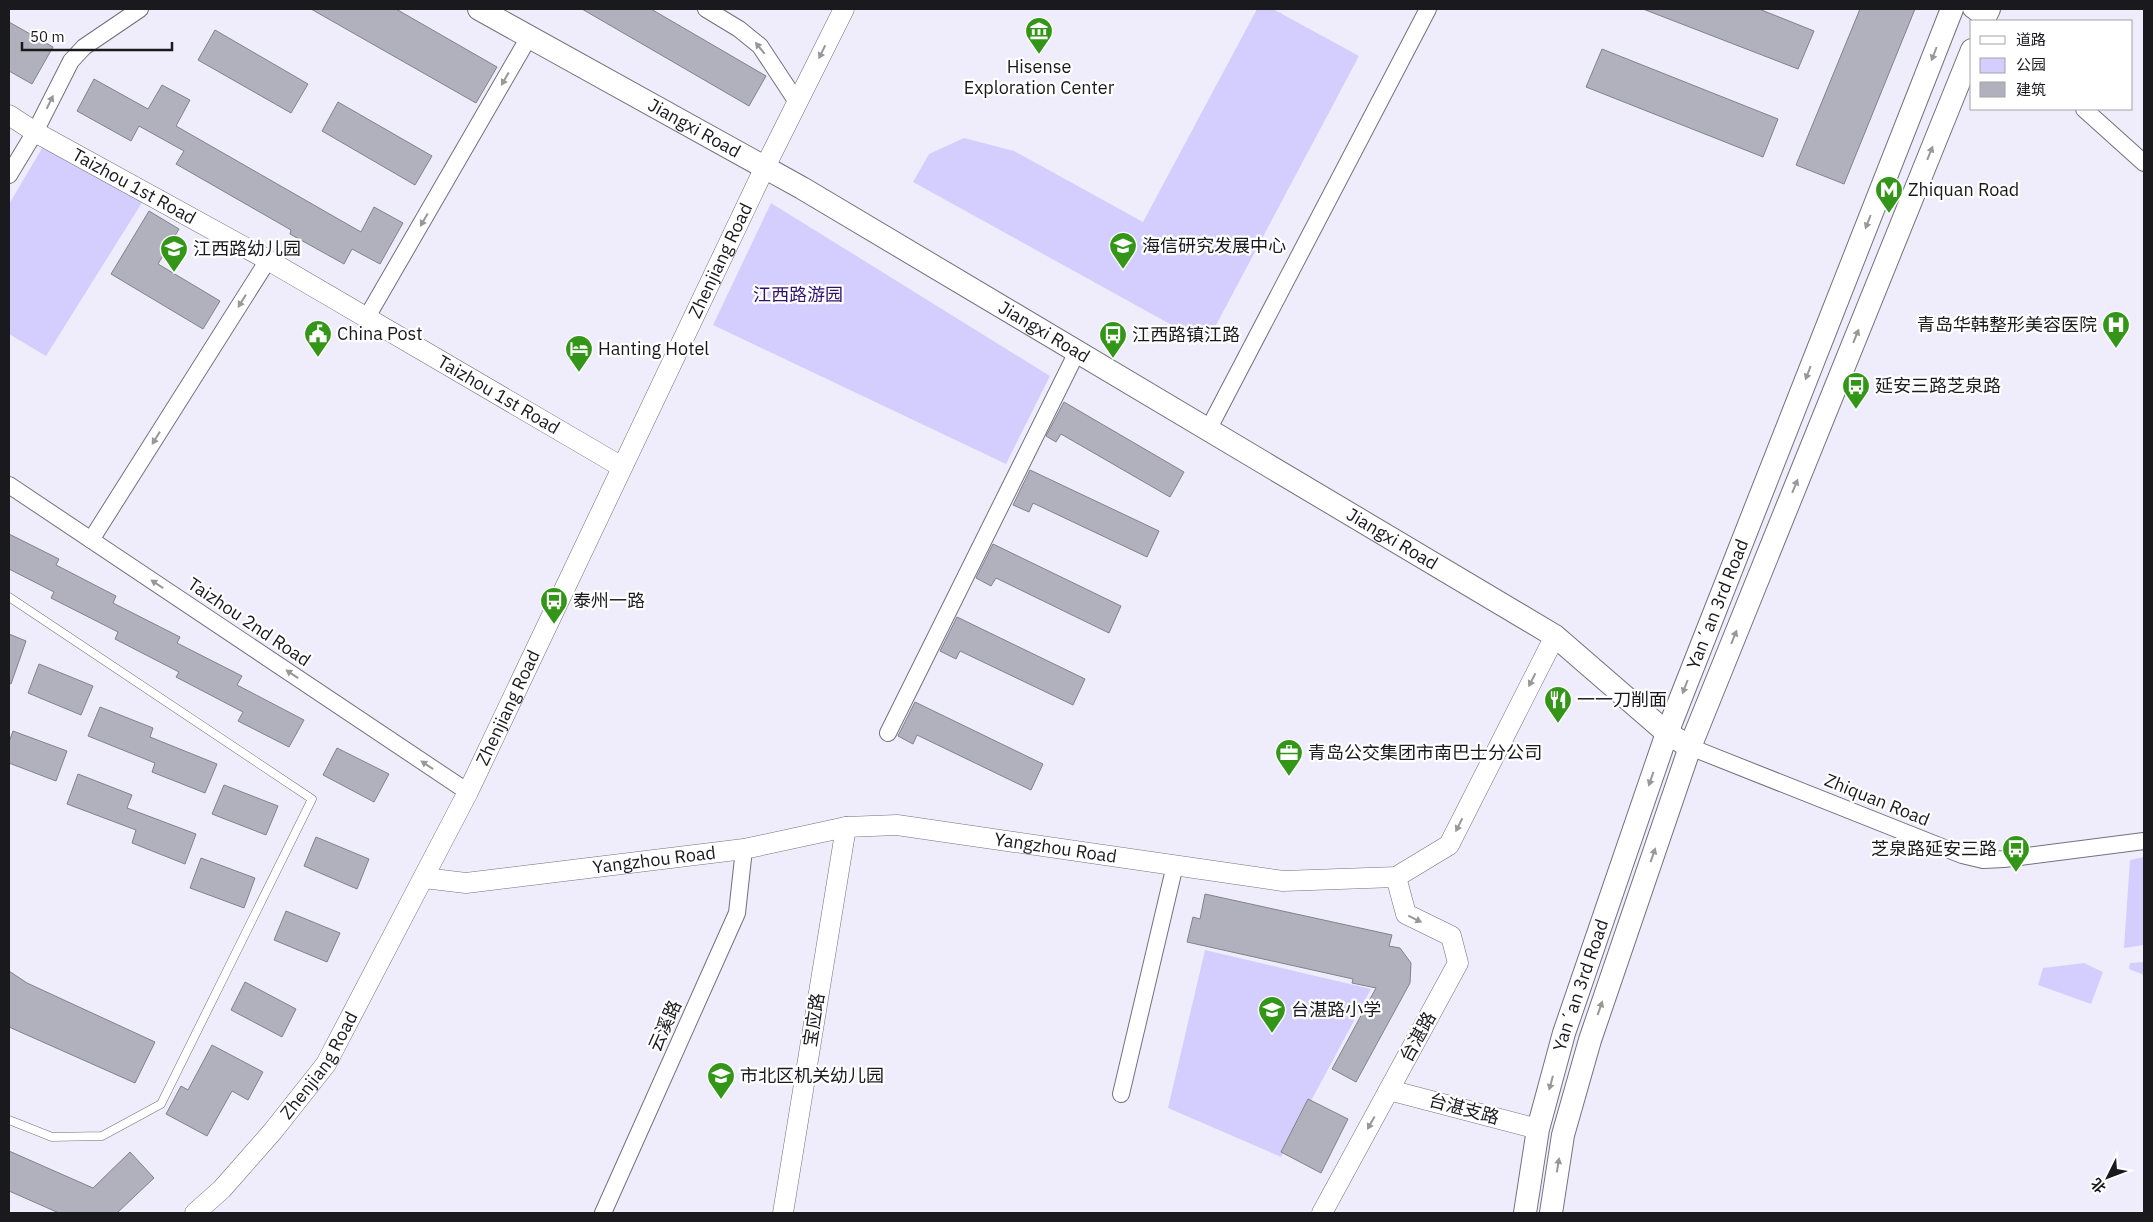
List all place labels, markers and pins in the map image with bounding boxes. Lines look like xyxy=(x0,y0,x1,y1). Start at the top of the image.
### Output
museum icon: Hisense Exploration Center xyxy=(1024,16,1054,55)
place label: Hisense Exploration Center xyxy=(964,55,1115,99)
metro station icon: Zhiquan Road xyxy=(1874,175,1904,214)
place label: Zhiquan Road xyxy=(1908,178,2019,201)
school or university icon: 海信研究发展中心 xyxy=(1108,231,1138,270)
school or university icon: 江西路幼儿园 xyxy=(159,234,189,273)
place label: 海信研究发展中心 xyxy=(1142,234,1286,257)
place label: 江西路幼儿园 xyxy=(193,237,301,260)
hospital icon: 青岛华韩整形美容医院 xyxy=(2101,310,2131,349)
place label: 青岛华韩整形美容医院 xyxy=(1917,313,2097,336)
public building icon: China Post xyxy=(303,319,333,358)
bus stop icon: 江西路镇江路 xyxy=(1098,320,1128,359)
place label: China Post xyxy=(337,322,423,345)
place label: 江西路镇江路 xyxy=(1132,323,1240,346)
hotel icon: Hanting Hotel xyxy=(564,334,594,373)
place label: Hanting Hotel xyxy=(598,337,709,360)
bus stop icon: 延安三路芝泉路 xyxy=(1841,371,1871,410)
place label: 延安三路芝泉路 xyxy=(1875,374,2001,397)
bus stop icon: 泰州一路 xyxy=(539,586,569,625)
place label: 泰州一路 xyxy=(573,589,645,612)
restaurant icon: 一一刀削面 xyxy=(1543,685,1573,724)
place label: 一一刀削面 xyxy=(1577,688,1667,711)
office icon: 青岛公交集团市南巴士分公司 xyxy=(1274,738,1304,777)
place label: 青岛公交集团市南巴士分公司 xyxy=(1308,741,1542,764)
bus stop icon: 芝泉路延安三路 xyxy=(2001,834,2031,873)
place label: 芝泉路延安三路 xyxy=(1871,837,1997,860)
school or university icon: 台湛路小学 xyxy=(1257,995,1287,1034)
place label: 台湛路小学 xyxy=(1291,998,1381,1021)
school or university icon: 市北区机关幼儿园 xyxy=(706,1061,736,1100)
place label: 市北区机关幼儿园 xyxy=(740,1064,884,1087)

